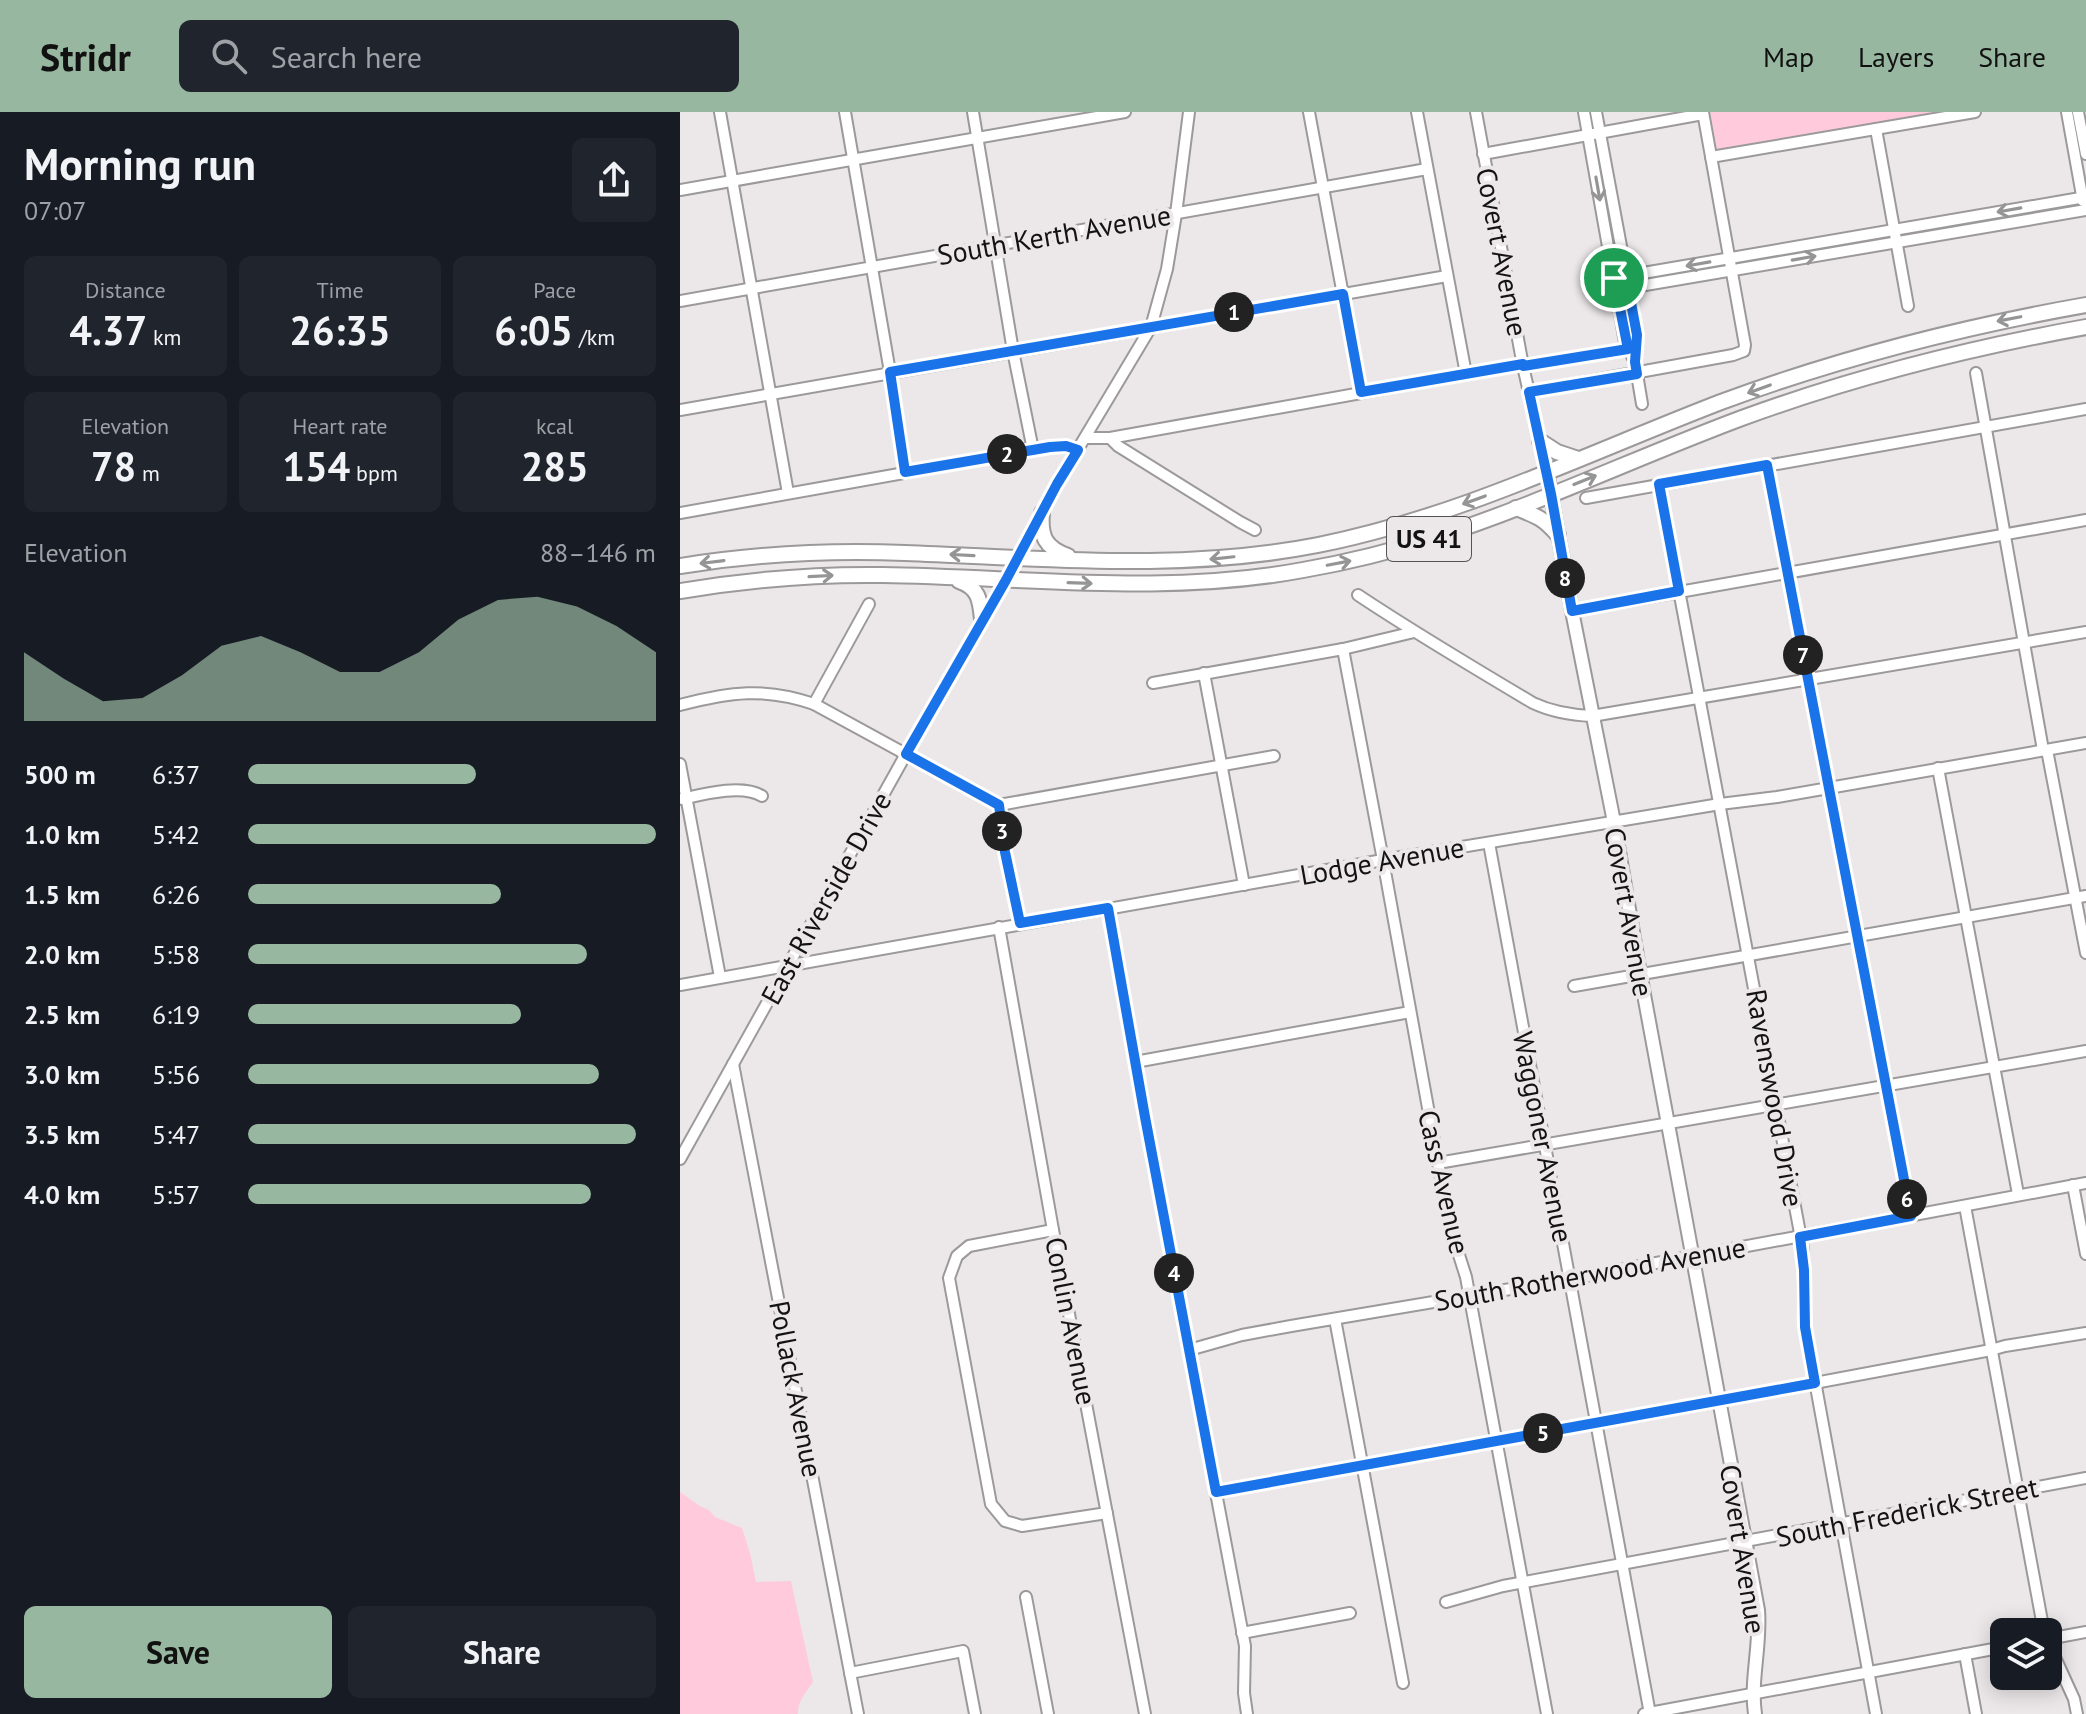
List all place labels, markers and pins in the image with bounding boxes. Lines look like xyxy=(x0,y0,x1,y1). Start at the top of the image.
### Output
pin xyxy=(1580,244,1648,312)
pin: 1 xyxy=(1214,292,1254,332)
pin: 2 xyxy=(987,434,1027,474)
pin: 8 xyxy=(1545,558,1585,598)
pin: 7 xyxy=(1783,635,1823,675)
pin: 3 xyxy=(982,811,1022,851)
pin: 6 xyxy=(1887,1179,1927,1219)
pin: 4 xyxy=(1154,1253,1194,1293)
pin: 5 xyxy=(1523,1413,1563,1453)

